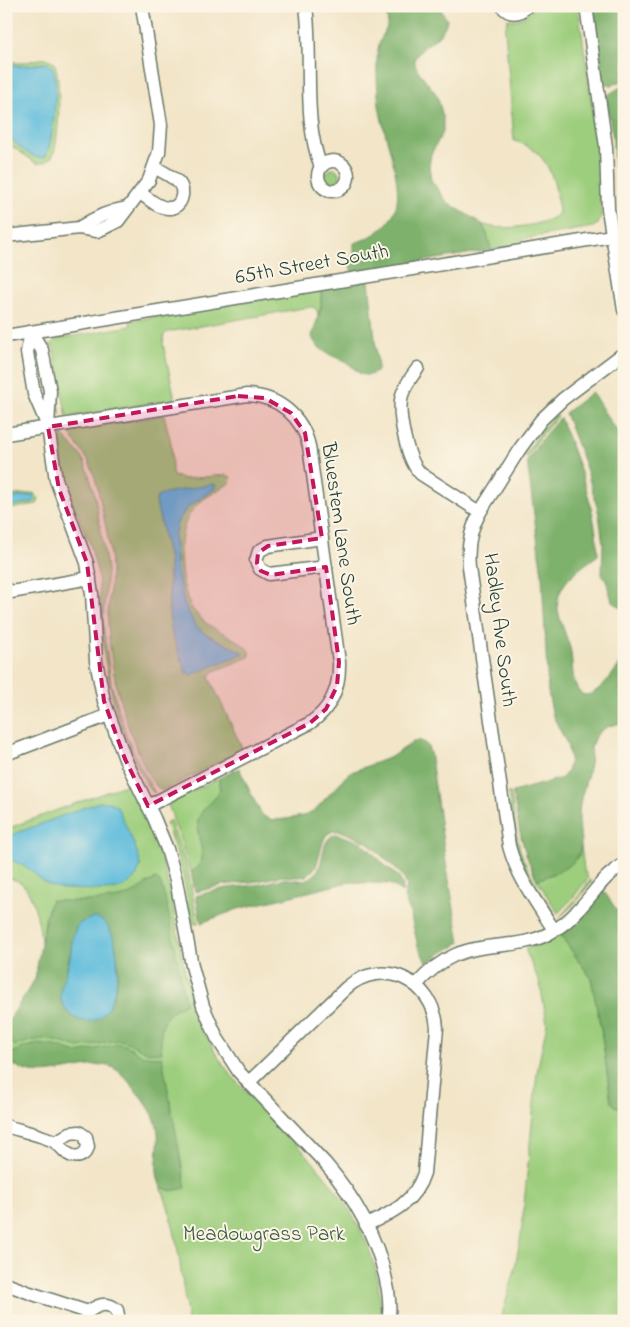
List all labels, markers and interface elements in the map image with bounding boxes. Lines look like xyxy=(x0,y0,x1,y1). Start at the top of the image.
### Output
street label: 65th Street South xyxy=(233,237,391,293)
street label: Bluestem Lane South xyxy=(312,440,368,627)
street label: Hadley Ave South xyxy=(473,551,523,709)
park label: Meadowgrass Park xyxy=(183,1220,346,1252)

